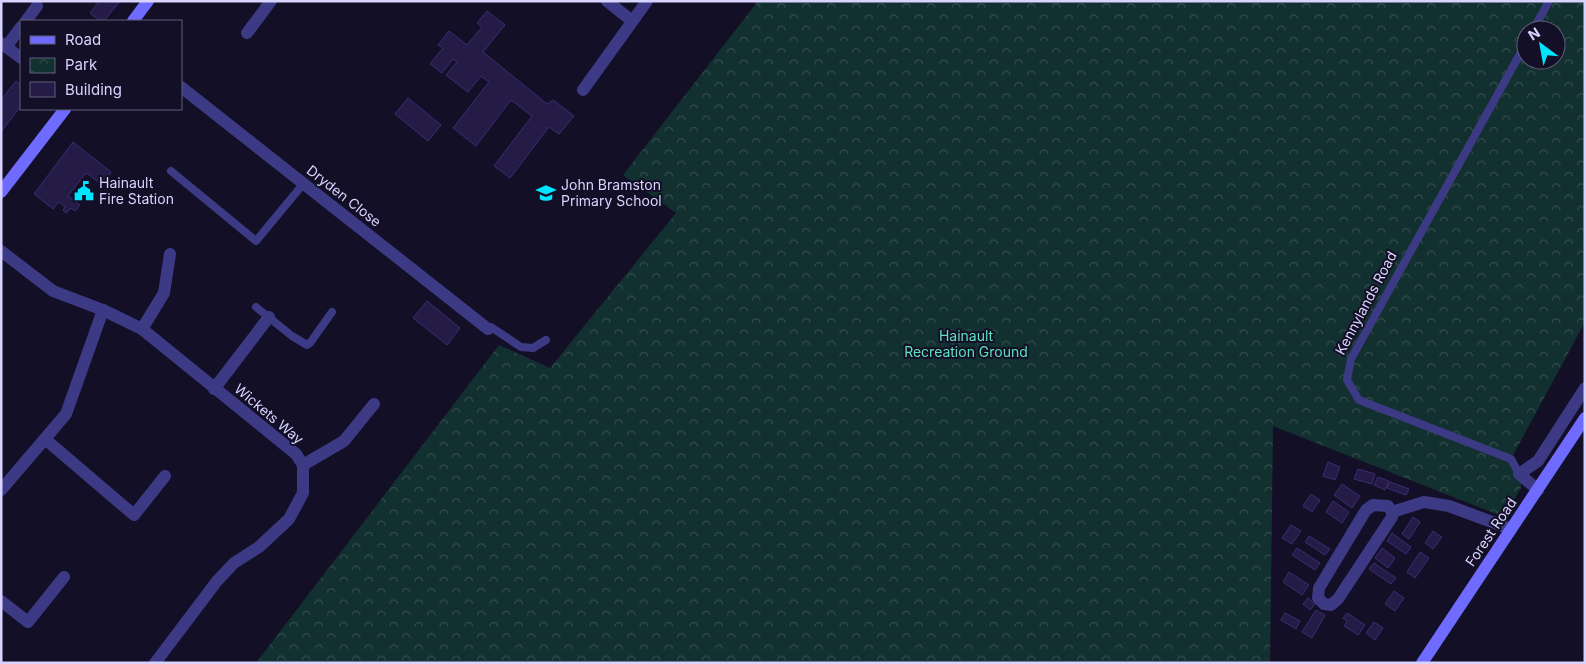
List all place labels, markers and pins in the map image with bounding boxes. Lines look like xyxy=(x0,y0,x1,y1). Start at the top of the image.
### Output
place label: Hainault Fire Station xyxy=(99,174,174,207)
place label: John Bramston Primary School xyxy=(561,176,662,209)
public building icon: Hainault Fire Station xyxy=(73,180,95,202)
school or university icon: John Bramston Primary School xyxy=(535,182,557,204)

